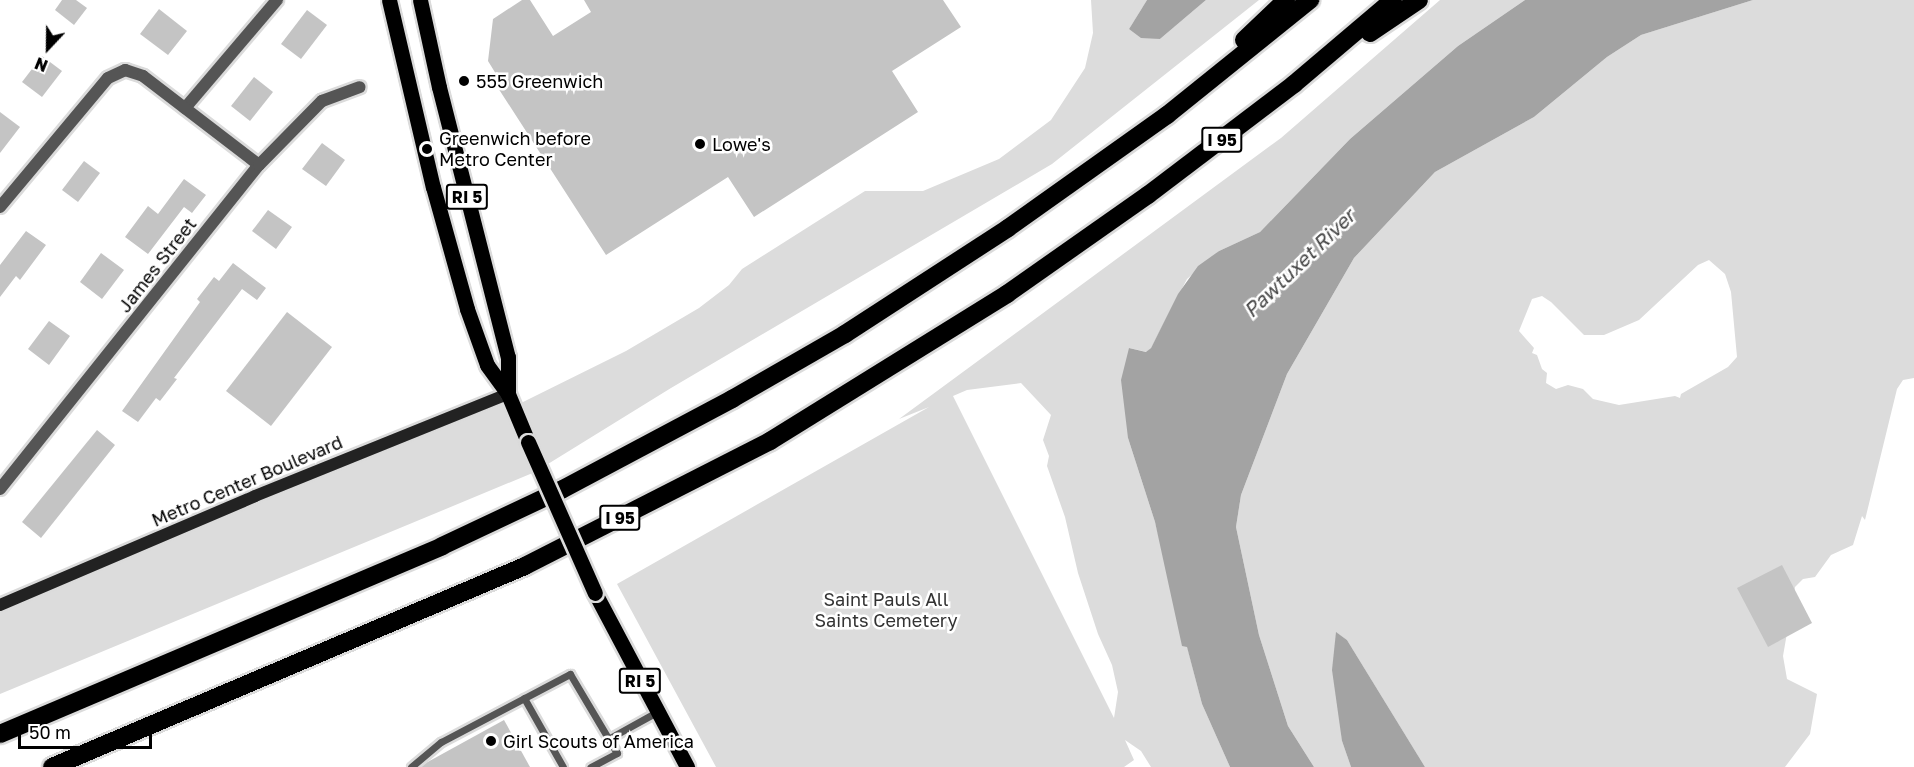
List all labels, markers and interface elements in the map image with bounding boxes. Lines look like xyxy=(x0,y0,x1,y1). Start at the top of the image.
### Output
north arrow xyxy=(18,18,78,78)
text: N xyxy=(32,53,51,76)
place label: 555 Greenwich xyxy=(476,70,603,92)
marker: 555 Greenwich xyxy=(457,74,471,88)
road number: I 95 xyxy=(1201,127,1243,153)
place label: Greenwich before Metro Center xyxy=(439,128,591,170)
place label: Lowe's xyxy=(712,133,771,155)
marker: Lowe's xyxy=(693,137,707,151)
marker: Greenwich before Metro Center xyxy=(420,142,434,156)
road number: RI 5 xyxy=(444,184,490,210)
water label: Pawtuxet River xyxy=(1238,204,1360,322)
street label: James Street xyxy=(113,213,201,317)
street label: Metro Center Boulevard xyxy=(148,431,346,531)
road number: I 95 xyxy=(599,505,641,531)
park label: Saint Pauls All Saints Cemetery xyxy=(815,589,957,632)
road number: RI 5 xyxy=(618,668,662,694)
scale bar xyxy=(21,710,154,748)
text: 50 m xyxy=(29,721,71,743)
place label: Girl Scouts of America xyxy=(503,730,694,752)
marker: Girl Scouts of America xyxy=(484,734,498,748)

